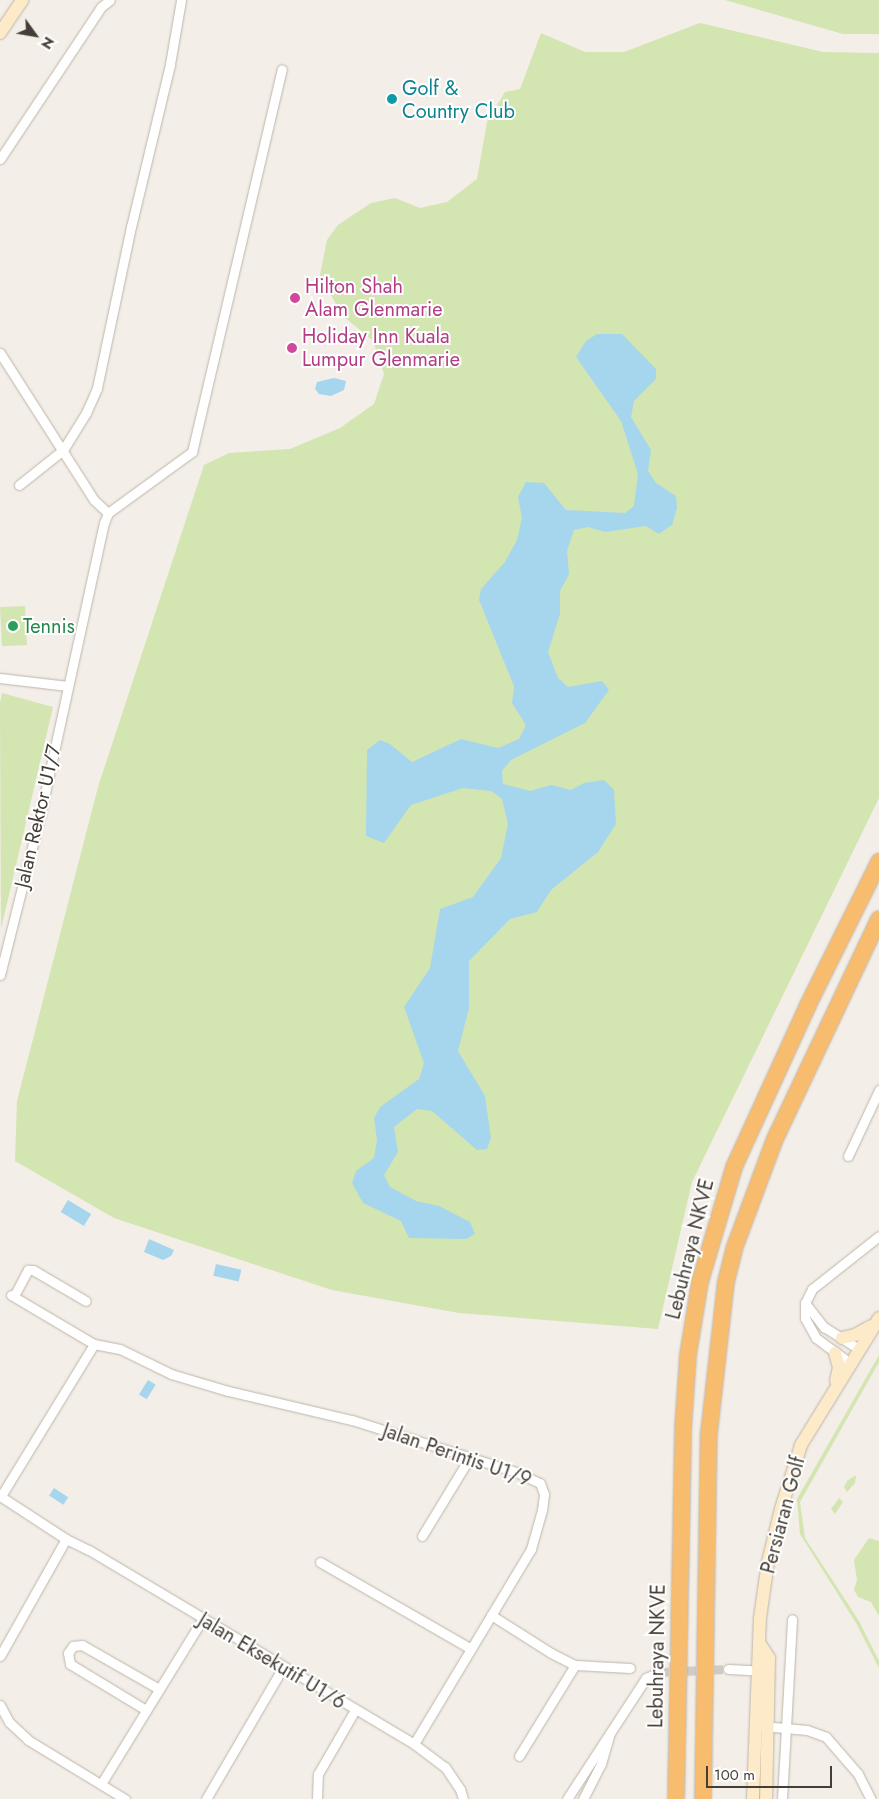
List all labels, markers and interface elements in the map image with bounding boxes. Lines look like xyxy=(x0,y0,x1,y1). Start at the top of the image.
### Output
north arrow xyxy=(10,10,60,60)
text: N xyxy=(36,33,59,53)
place label: Golf & Country Club xyxy=(402,76,515,123)
marker: Golf & Country Club xyxy=(386,93,398,105)
place label: Hilton Shah Alam Glenmarie xyxy=(305,274,442,321)
marker: Hilton Shah Alam Glenmarie xyxy=(289,292,301,304)
place label: Holiday Inn Kuala Lumpur Glenmarie xyxy=(302,324,460,371)
marker: Holiday Inn Kuala Lumpur Glenmarie xyxy=(286,342,298,354)
place label: Tennis xyxy=(23,614,75,638)
marker: Tennis xyxy=(7,620,19,632)
street label: Jalan Rektor U1/7 xyxy=(10,742,66,890)
street label: Lebuhraya NKVE xyxy=(661,1176,719,1322)
street label: Jalan Perintis U1/9 xyxy=(379,1418,535,1492)
street label: Persiaran Golf xyxy=(756,1454,810,1576)
street label: Lebuhraya NKVE xyxy=(644,1584,670,1728)
street label: Jalan Eksekutif U1/6 xyxy=(194,1608,350,1714)
scale bar xyxy=(709,1756,835,1788)
text: 100 m xyxy=(714,1764,755,1786)

